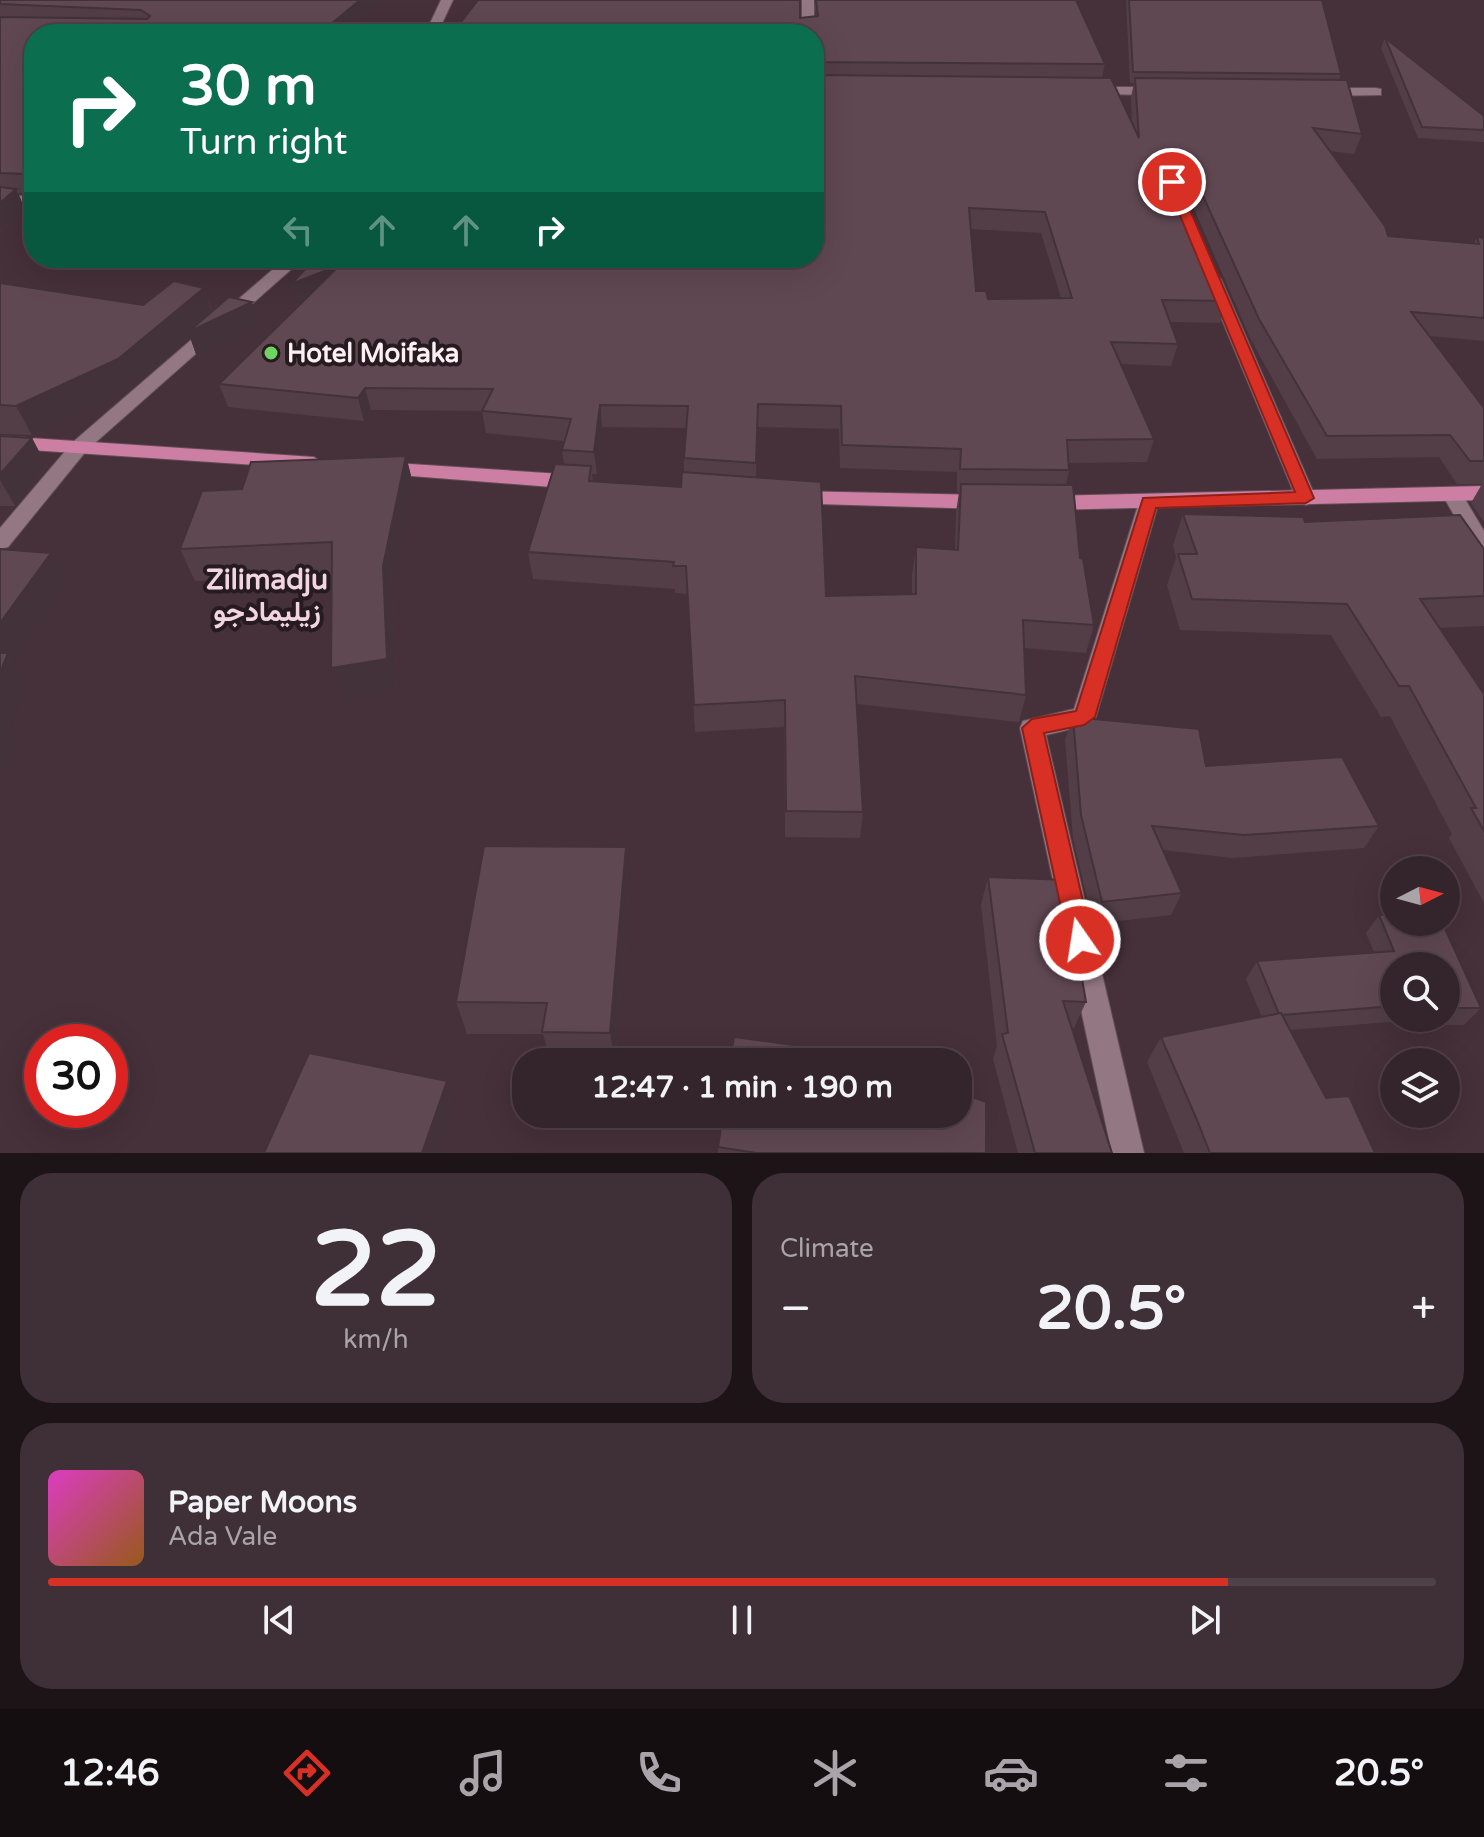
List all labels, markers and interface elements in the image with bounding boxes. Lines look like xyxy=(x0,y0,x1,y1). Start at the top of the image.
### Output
text: 30 m xyxy=(180,53,316,120)
icon: right xyxy=(48,56,152,160)
text: Turn right xyxy=(180,121,347,164)
pin xyxy=(1138,148,1206,216)
icon: arrive xyxy=(1150,160,1194,204)
icon: left xyxy=(276,208,320,252)
icon: ahead xyxy=(360,208,404,252)
icon: ahead xyxy=(444,208,488,252)
icon: right xyxy=(528,208,572,252)
place label: Hotel Moifaka xyxy=(287,338,459,369)
marker: Hotel Moifaka xyxy=(262,344,280,362)
district label: Zilimadju زيليمادجو xyxy=(206,563,328,629)
north arrow xyxy=(1380,856,1460,936)
map controls xyxy=(1380,856,1460,1128)
position arrow xyxy=(1038,898,1122,982)
button: search xyxy=(1380,952,1460,1032)
speed limit sign: 30 xyxy=(24,1024,128,1128)
button: layers xyxy=(1380,1048,1460,1128)
text: 12:47 · 1 min · 190 m xyxy=(591,1069,893,1106)
text: 22 xyxy=(311,1209,441,1334)
text: Climate xyxy=(780,1233,874,1264)
text: 20.5° xyxy=(1036,1273,1186,1345)
text: − xyxy=(780,1283,811,1336)
text: + xyxy=(1411,1283,1436,1336)
text: km/h xyxy=(343,1324,409,1355)
text: Paper Moons xyxy=(168,1484,357,1521)
text: Ada Vale xyxy=(168,1521,277,1552)
icon: previous xyxy=(257,1598,301,1642)
icon: pause xyxy=(720,1598,764,1642)
icon: next xyxy=(1183,1598,1227,1642)
icon: directions xyxy=(279,1745,335,1801)
icon: music xyxy=(455,1745,511,1801)
icon: phone xyxy=(631,1745,687,1801)
icon: climate xyxy=(807,1745,863,1801)
icon: car xyxy=(983,1745,1039,1801)
icon: filters xyxy=(1158,1745,1214,1801)
text: 12:46 xyxy=(60,1752,160,1795)
text: 20.5° xyxy=(1334,1752,1424,1795)

